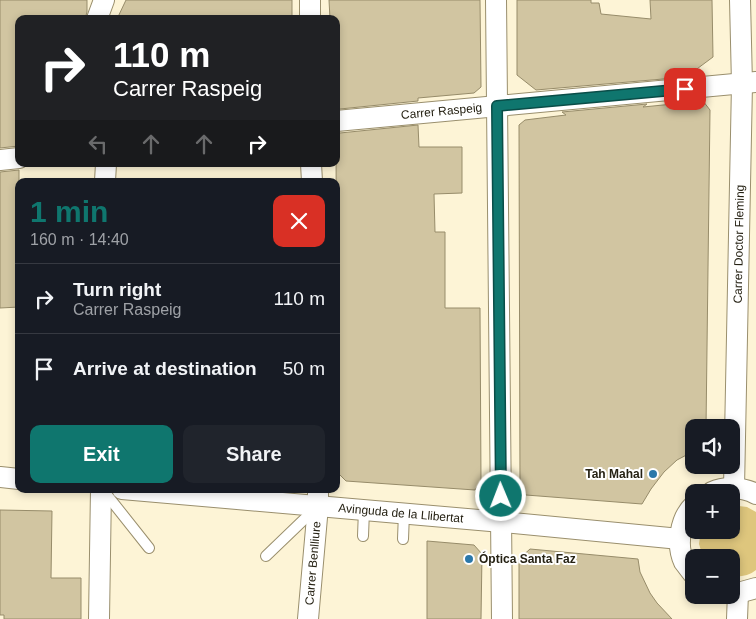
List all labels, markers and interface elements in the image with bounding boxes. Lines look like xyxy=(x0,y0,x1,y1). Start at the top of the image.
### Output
icon: right xyxy=(30,35,95,100)
text: 110 m xyxy=(113,35,210,74)
pin xyxy=(664,68,706,110)
icon: arrive xyxy=(671,75,699,103)
text: Carrer Raspeig xyxy=(113,76,262,101)
street label: Carrer Raspeig xyxy=(400,100,483,122)
icon: left xyxy=(84,130,112,158)
icon: ahead xyxy=(137,130,165,158)
icon: ahead xyxy=(190,130,218,158)
icon: right xyxy=(243,130,271,158)
street label: Carrer Doctor Fleming xyxy=(731,184,747,304)
text: 1 min xyxy=(30,195,108,228)
button: close xyxy=(273,195,325,247)
text: 160 m · 14:40 xyxy=(30,231,129,248)
text: Turn right xyxy=(73,279,161,300)
icon: right xyxy=(30,285,58,313)
text: 110 m xyxy=(274,288,325,309)
text: Carrer Raspeig xyxy=(73,301,181,318)
icon: arrive xyxy=(30,355,58,383)
text: Arrive at destination xyxy=(73,358,257,379)
text: 50 m xyxy=(283,358,325,379)
map controls xyxy=(685,419,740,604)
button: sound xyxy=(685,419,740,474)
button: Exit xyxy=(30,425,173,483)
button: Share xyxy=(183,425,325,483)
place label: Tah Mahal xyxy=(585,467,643,481)
marker: Tah Mahal xyxy=(647,468,659,480)
position arrow xyxy=(474,469,526,521)
button: + xyxy=(685,484,740,539)
street label: Avinguda de la Llibertat xyxy=(338,501,465,526)
street label: Carrer Benlliure xyxy=(302,520,324,606)
button: − xyxy=(685,549,740,604)
place label: Óptica Santa Faz xyxy=(479,551,576,566)
marker: Óptica Santa Faz xyxy=(463,553,475,565)

